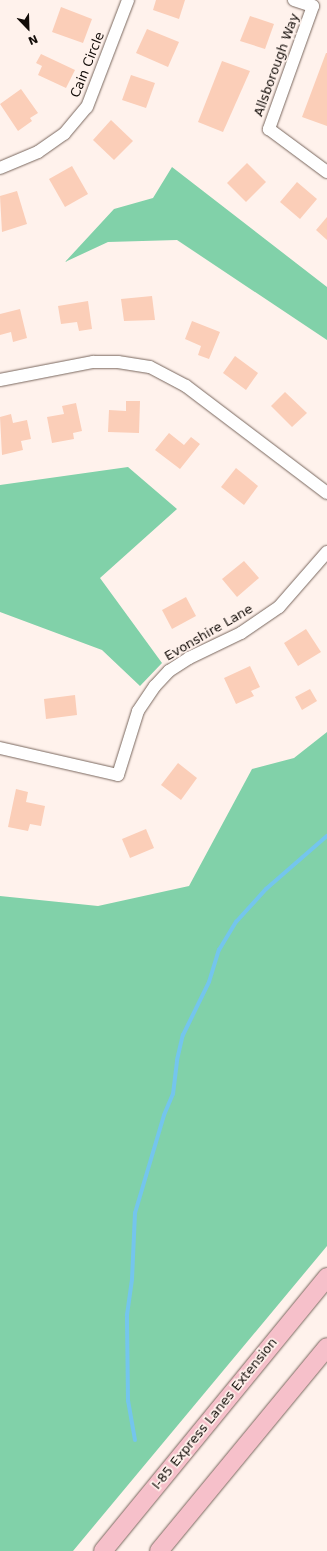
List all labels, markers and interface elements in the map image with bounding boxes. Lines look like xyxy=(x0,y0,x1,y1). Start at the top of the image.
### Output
north arrow xyxy=(8,8,48,48)
street label: Allsborough Way xyxy=(251,11,303,119)
street label: Cain Circle xyxy=(68,30,108,100)
text: N xyxy=(26,32,40,47)
street label: Evonshire Lane xyxy=(162,601,256,665)
street label: I-85 Express Lanes Extension xyxy=(149,1335,281,1493)

